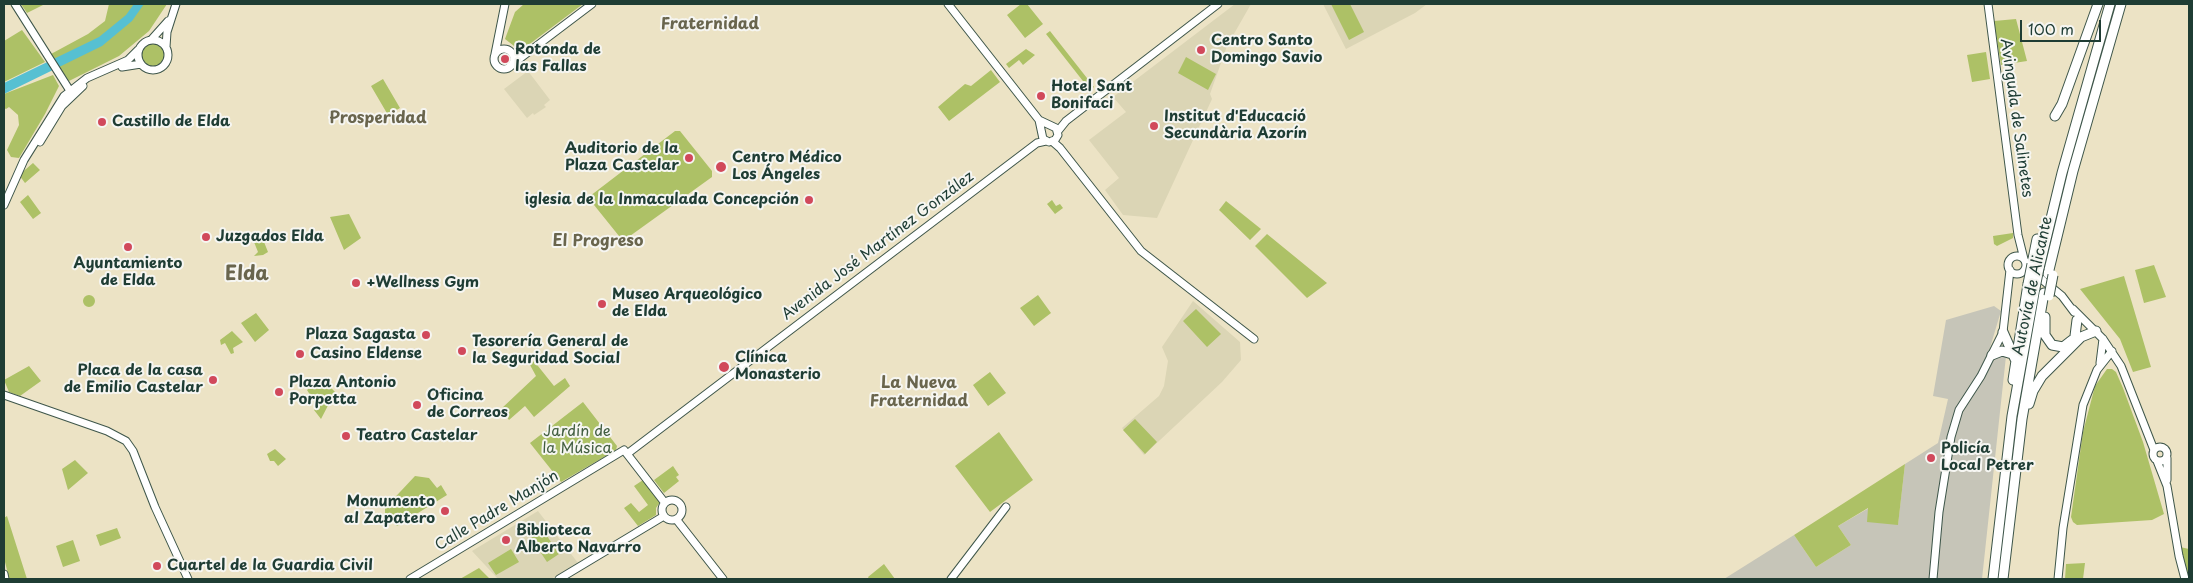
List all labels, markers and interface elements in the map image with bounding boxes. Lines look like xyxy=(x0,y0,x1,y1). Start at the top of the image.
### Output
scale bar xyxy=(2023,10,2104,42)
district label: Fraternidad xyxy=(661,15,759,35)
text: 100 m xyxy=(2028,17,2074,40)
place label: Centro Santo Domingo Savio xyxy=(1211,32,1322,67)
street label: Avinguda de Salinetes xyxy=(1996,37,2036,199)
place label: Rotonda de las Fallas xyxy=(515,41,601,76)
marker: Centro Santo Domingo Savio xyxy=(1195,44,1207,56)
marker: Rotonda de las Fallas xyxy=(499,53,511,65)
place label: Hotel Sant Bonifaci xyxy=(1051,78,1132,113)
marker: Hotel Sant Bonifaci xyxy=(1035,90,1047,102)
place label: Institut d'Educació Secundària Azorín xyxy=(1164,108,1307,143)
district label: Prosperidad xyxy=(329,109,427,129)
place label: Castillo de Elda xyxy=(112,113,230,131)
marker: Castillo de Elda xyxy=(96,116,108,128)
marker: Institut d'Educació Secundària Azorín xyxy=(1148,120,1160,132)
place label: Auditorio de la Plaza Castelar xyxy=(565,140,679,175)
place label: Centro Médico Los Ángeles xyxy=(732,149,842,184)
marker: Auditorio de la Plaza Castelar xyxy=(683,152,695,164)
marker: Centro Médico Los Ángeles xyxy=(714,160,728,174)
street label: Avenida José Martínez González xyxy=(778,168,978,324)
place label: iglesia de la Inmaculada Concepción xyxy=(525,191,799,209)
marker: iglesia de la Inmaculada Concepción xyxy=(803,194,815,206)
street label: Autovía de Alicante xyxy=(2009,215,2057,357)
place label: Juzgados Elda xyxy=(216,228,324,246)
marker: Juzgados Elda xyxy=(200,231,212,243)
district label: El Progreso xyxy=(553,232,643,252)
marker: Ayuntamiento de Elda xyxy=(122,241,134,253)
place label: Ayuntamiento de Elda xyxy=(74,255,182,290)
district label: Elda xyxy=(225,262,269,286)
place label: +Wellness Gym xyxy=(366,274,479,292)
marker: +Wellness Gym xyxy=(350,277,362,289)
place label: Museo Arqueológico de Elda xyxy=(612,286,762,321)
marker: Museo Arqueológico de Elda xyxy=(596,298,608,310)
place label: Plaza Sagasta xyxy=(305,326,416,344)
marker: Plaza Sagasta xyxy=(420,329,432,341)
place label: Tesorería General de la Seguridad Social xyxy=(472,333,628,368)
place label: Casino Eldense xyxy=(310,345,422,363)
marker: Tesorería General de la Seguridad Social xyxy=(456,345,468,357)
marker: Casino Eldense xyxy=(294,348,306,360)
place label: Clínica Monasterio xyxy=(735,349,821,384)
marker: Clínica Monasterio xyxy=(717,360,731,374)
place label: Placa de la casa de Emilio Castelar xyxy=(64,362,203,397)
marker: Placa de la casa de Emilio Castelar xyxy=(207,374,219,386)
place label: Plaza Antonio Porpetta xyxy=(289,374,396,409)
district label: La Nueva Fraternidad xyxy=(870,374,968,412)
marker: Plaza Antonio Porpetta xyxy=(273,386,285,398)
place label: Oficina de Correos xyxy=(427,387,508,422)
marker: Oficina de Correos xyxy=(411,399,423,411)
park label: Jardín de la Música xyxy=(542,423,612,458)
place label: Teatro Castelar xyxy=(356,427,478,445)
marker: Teatro Castelar xyxy=(340,430,352,442)
place label: Policía Local Petrer xyxy=(1941,440,2034,475)
marker: Policía Local Petrer xyxy=(1925,452,1937,464)
street label: Calle Padre Manjón xyxy=(432,467,562,555)
place label: Monumento al Zapatero xyxy=(344,493,435,528)
marker: Monumento al Zapatero xyxy=(439,505,451,517)
place label: Biblioteca Alberto Navarro xyxy=(516,522,641,557)
marker: Biblioteca Alberto Navarro xyxy=(500,534,512,546)
place label: Cuartel de la Guardia Civil xyxy=(167,557,373,575)
marker: Cuartel de la Guardia Civil xyxy=(151,560,163,572)

